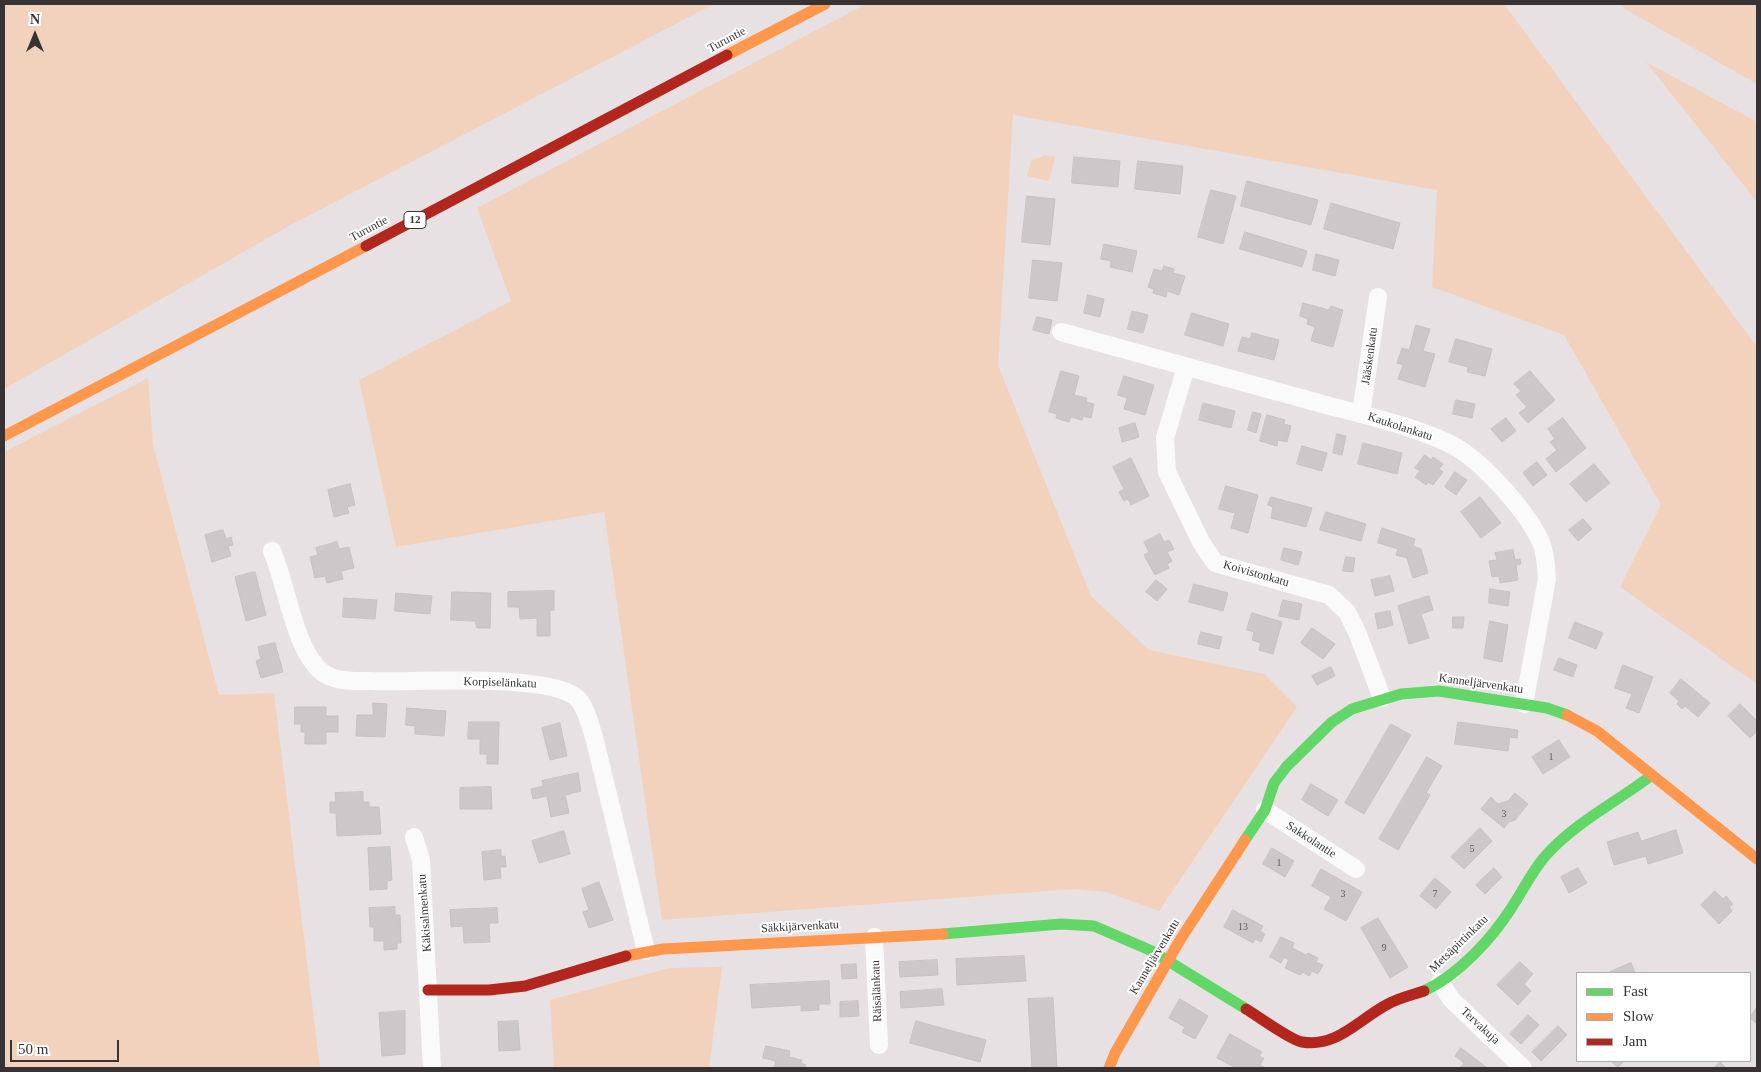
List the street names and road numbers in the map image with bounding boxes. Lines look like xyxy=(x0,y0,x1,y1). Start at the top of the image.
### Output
street label: Turuntie xyxy=(706,24,748,56)
road number: 12 xyxy=(404,212,426,228)
street label: Turuntie xyxy=(348,213,390,245)
street label: Jääskenkatu xyxy=(1359,326,1381,386)
street label: Kaukolankatu xyxy=(1366,410,1434,444)
street label: Koivistonkatu xyxy=(1221,558,1291,590)
street label: Kanneljärvenkatu xyxy=(1438,671,1524,697)
street label: Korpiselänkatu xyxy=(463,675,537,691)
street label: Sakkolantie xyxy=(1283,819,1339,861)
street label: Käkisalmenkatu xyxy=(415,874,435,952)
street label: Metsäpirtinkatu xyxy=(1427,912,1491,976)
street label: Kanneljärvenkatu xyxy=(1127,917,1183,997)
street label: Säkkijärvenkatu xyxy=(761,918,839,936)
street label: Räisälänkatu xyxy=(869,960,885,1022)
street label: Tervakuja xyxy=(1458,1004,1502,1048)

